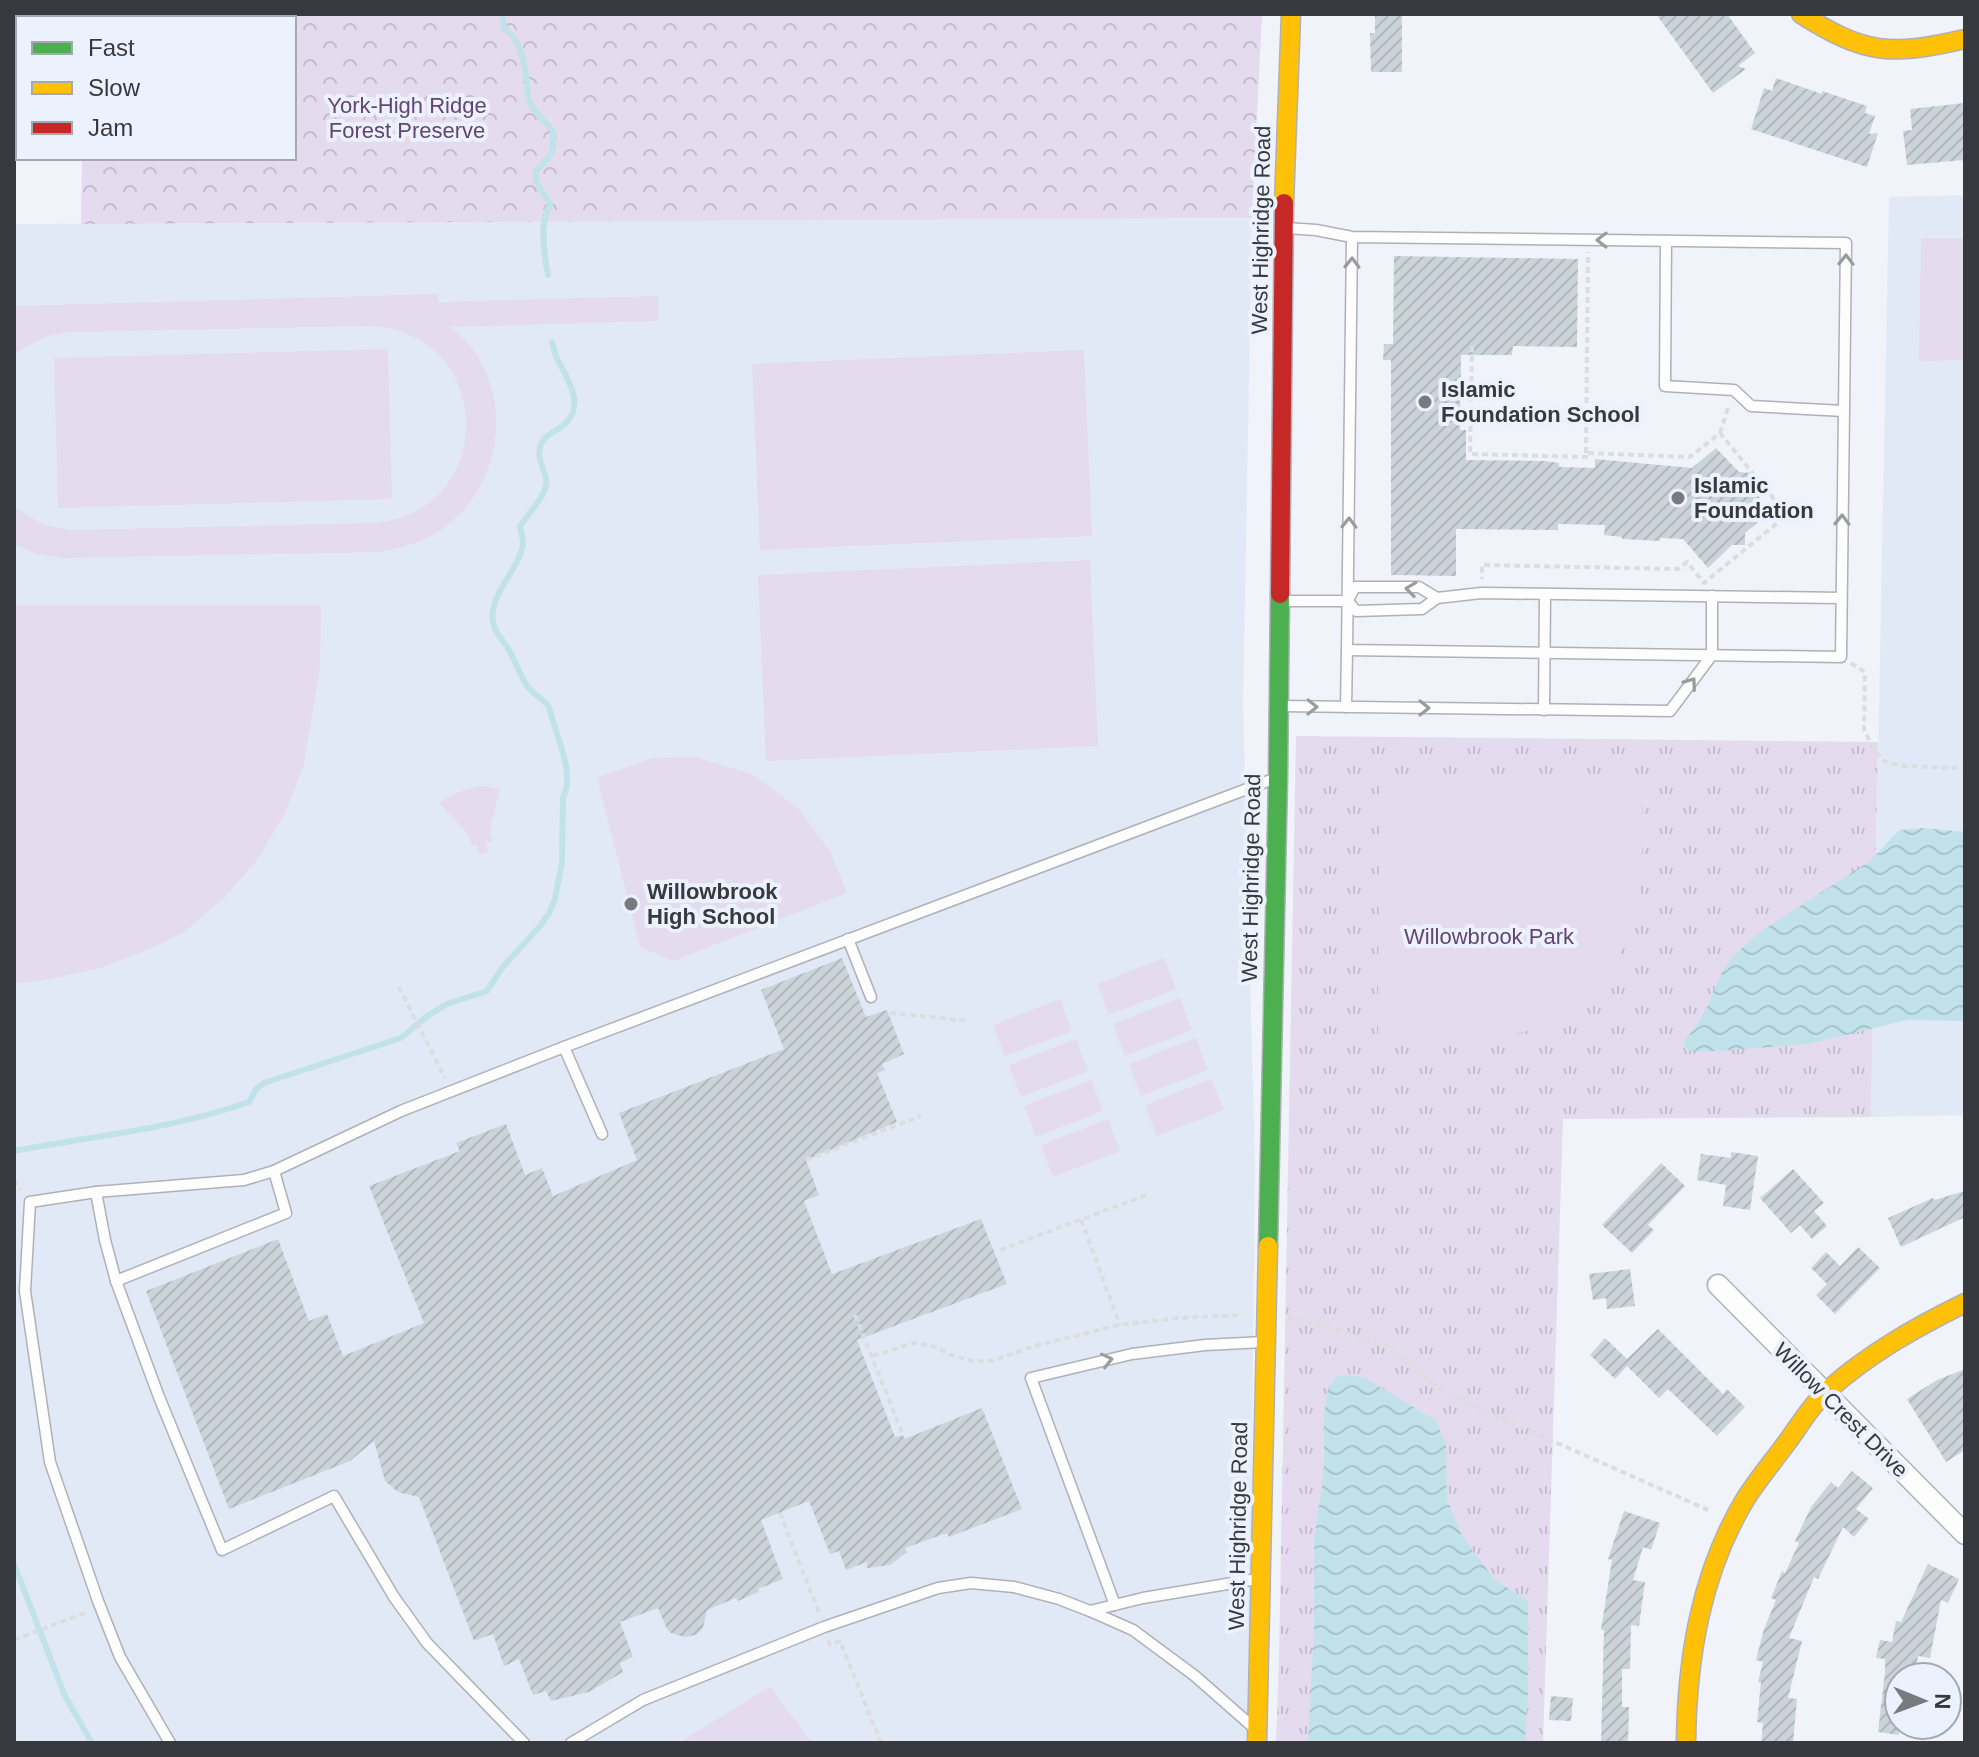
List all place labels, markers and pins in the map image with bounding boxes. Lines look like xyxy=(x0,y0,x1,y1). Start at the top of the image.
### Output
place label: Islamic Foundation School xyxy=(1441,377,1640,427)
marker: Islamic Foundation School xyxy=(1416,393,1434,411)
place label: Islamic Foundation xyxy=(1694,473,1814,523)
marker: Islamic Foundation xyxy=(1669,489,1687,507)
place label: Willowbrook High School xyxy=(647,879,778,929)
marker: Willowbrook High School xyxy=(622,895,640,913)

